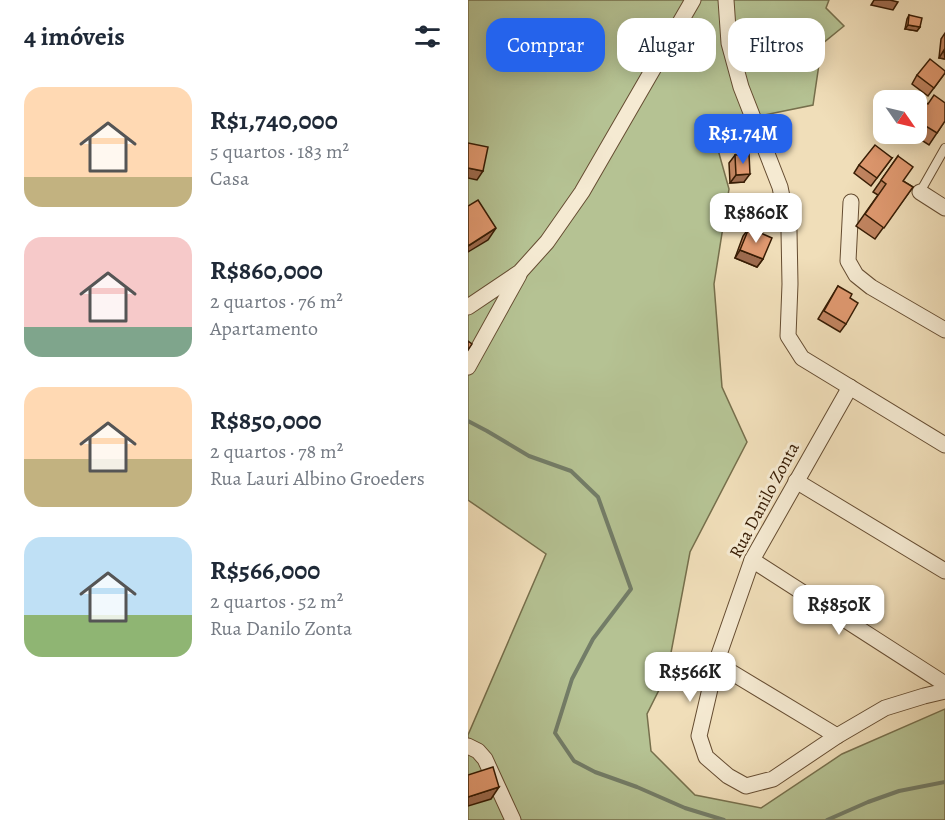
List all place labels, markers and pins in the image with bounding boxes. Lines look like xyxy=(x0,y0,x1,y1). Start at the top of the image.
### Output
pin: R$1.74M xyxy=(688,114,798,165)
pin: R$860K xyxy=(707,193,805,244)
pin: R$850K xyxy=(790,585,888,636)
pin: R$566K xyxy=(641,652,739,703)

